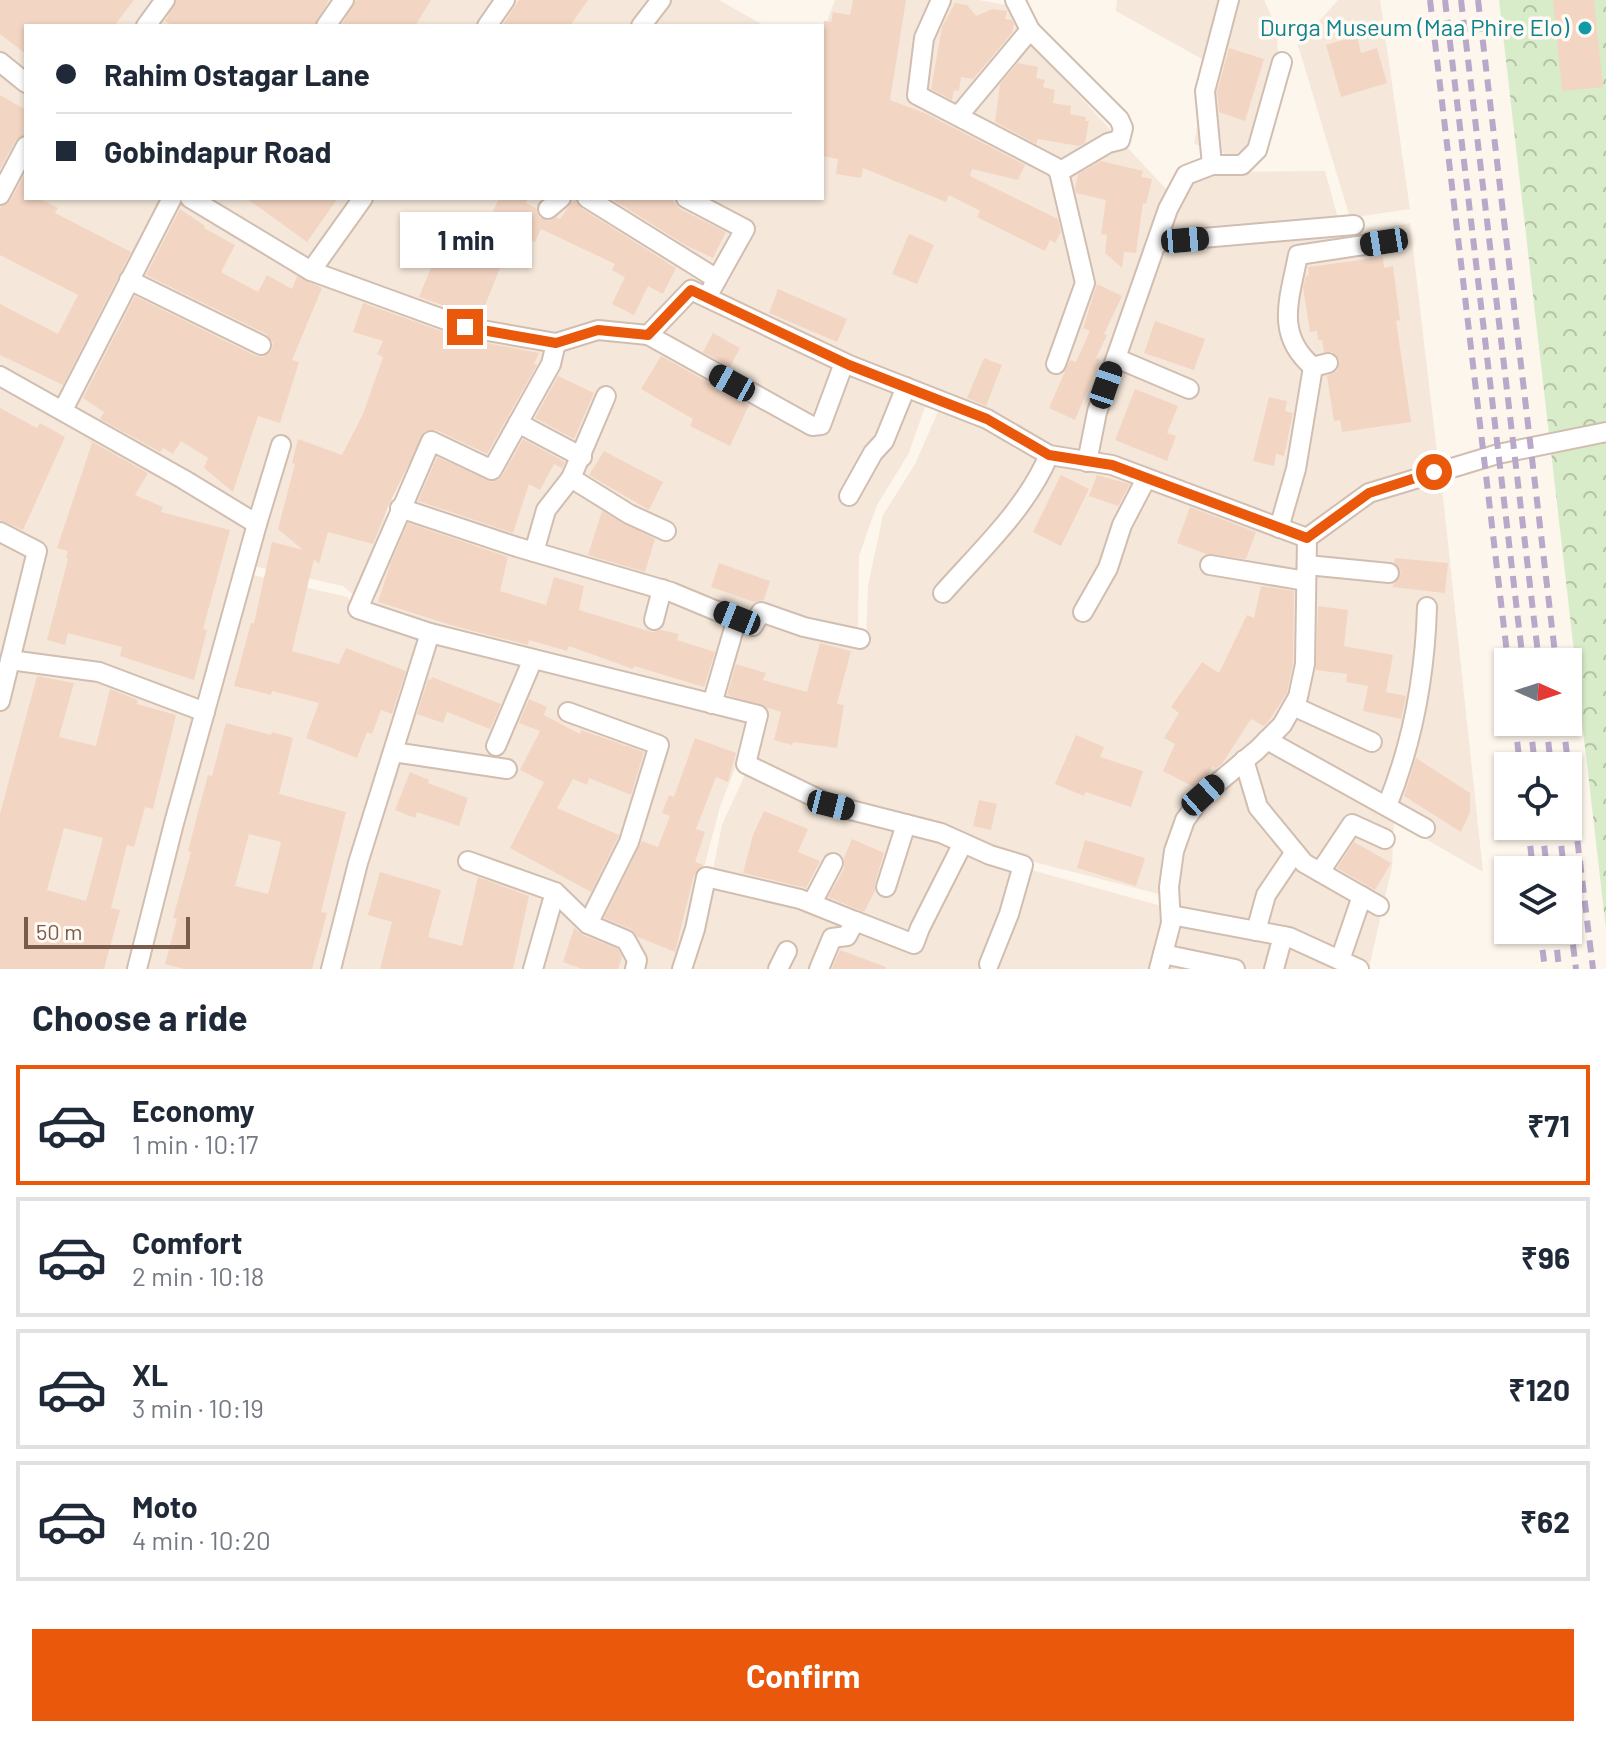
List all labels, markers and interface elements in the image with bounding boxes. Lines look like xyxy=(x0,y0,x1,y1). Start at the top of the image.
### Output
place label: Durga Museum (Maa Phire Elo) xyxy=(1260,12,1570,41)
marker: Durga Museum (Maa Phire Elo) xyxy=(1576,19,1594,37)
text: Rahim Ostagar Lane xyxy=(104,56,370,92)
text: Gobindapur Road xyxy=(104,133,331,169)
callout: 1 min xyxy=(399,211,531,267)
text: 1 min xyxy=(438,224,494,255)
car xyxy=(1160,226,1210,254)
car xyxy=(1358,226,1410,258)
route end xyxy=(447,309,483,345)
car xyxy=(1087,358,1125,412)
car xyxy=(705,361,759,405)
route start xyxy=(1416,454,1452,490)
car xyxy=(710,598,764,638)
north arrow xyxy=(1494,648,1582,736)
map controls xyxy=(1494,648,1582,944)
button: locate xyxy=(1494,752,1582,840)
car xyxy=(1177,770,1229,820)
car xyxy=(805,788,857,822)
button: layers xyxy=(1494,856,1582,944)
scale bar xyxy=(24,913,190,949)
text: 50 m xyxy=(36,918,82,944)
text: Choose a ride xyxy=(32,995,248,1038)
icon: car xyxy=(36,1089,108,1161)
text: Economy xyxy=(132,1092,255,1128)
text: ₹71 xyxy=(1527,1107,1570,1143)
text: 1 min · 10:17 xyxy=(132,1128,258,1159)
icon: car xyxy=(36,1221,108,1293)
text: Comfort xyxy=(132,1224,242,1260)
text: ₹96 xyxy=(1521,1239,1570,1275)
text: 2 min · 10:18 xyxy=(132,1260,264,1291)
icon: car xyxy=(36,1353,108,1425)
text: XL xyxy=(132,1356,168,1392)
text: ₹120 xyxy=(1508,1371,1570,1407)
text: 3 min · 10:19 xyxy=(132,1392,264,1423)
icon: car xyxy=(36,1485,108,1557)
text: Moto xyxy=(132,1488,198,1524)
text: ₹62 xyxy=(1520,1503,1570,1539)
text: 4 min · 10:20 xyxy=(132,1524,271,1555)
button: Confirm xyxy=(32,1629,1574,1721)

